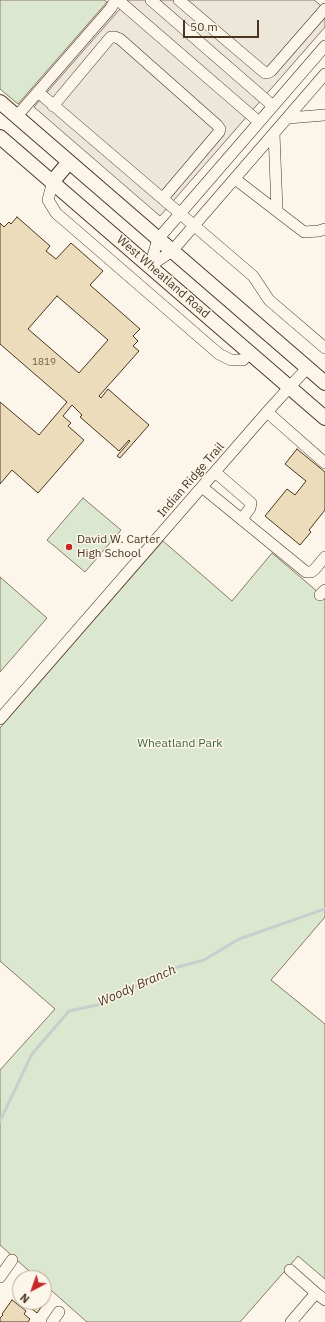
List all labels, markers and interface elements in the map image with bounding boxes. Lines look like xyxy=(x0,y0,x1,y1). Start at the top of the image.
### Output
scale bar xyxy=(185,12,261,38)
text: 50 m xyxy=(190,19,218,34)
street label: West Wheatland Road xyxy=(114,233,212,321)
house number: 1819 xyxy=(32,356,56,368)
street label: Indian Ridge Trail xyxy=(155,440,227,520)
place label: David W. Carter High School xyxy=(77,533,160,561)
marker: David W. Carter High School xyxy=(64,542,74,552)
park label: Wheatland Park xyxy=(137,737,223,751)
water label: Woody Branch xyxy=(96,962,178,1010)
north arrow xyxy=(12,1270,52,1310)
text: N xyxy=(17,1290,32,1306)

